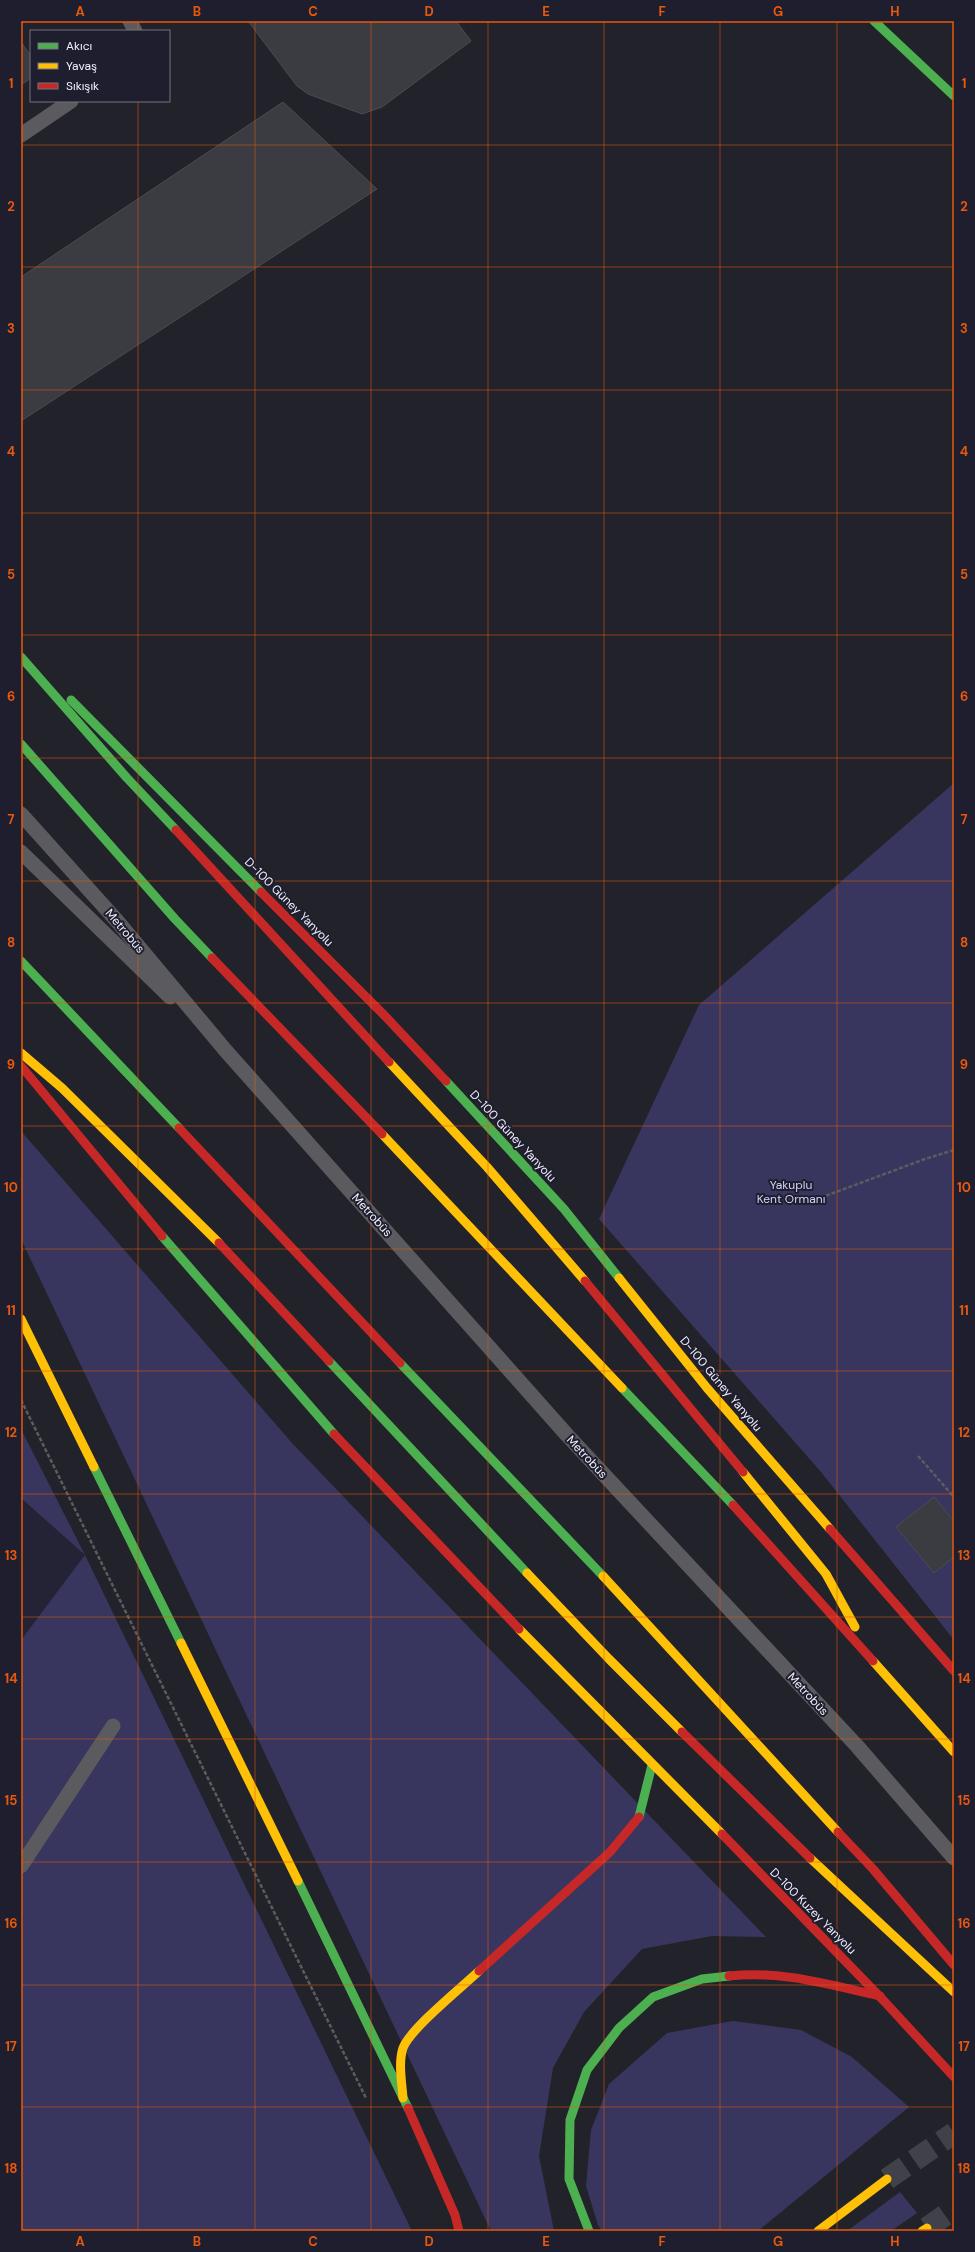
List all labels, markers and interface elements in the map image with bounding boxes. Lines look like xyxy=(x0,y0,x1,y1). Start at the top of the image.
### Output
text: A xyxy=(75,3,85,20)
text: B xyxy=(193,3,201,20)
text: C xyxy=(308,3,318,20)
text: D xyxy=(424,3,434,20)
text: E xyxy=(542,3,550,20)
text: F xyxy=(658,3,666,20)
text: G xyxy=(773,3,783,20)
text: H xyxy=(890,3,900,20)
legend xyxy=(30,30,170,102)
text: Akıcı xyxy=(66,38,92,54)
text: Yavaş xyxy=(66,58,97,74)
text: 1 xyxy=(9,75,13,92)
text: 1 xyxy=(962,75,966,92)
text: Sıkışık xyxy=(66,78,99,94)
text: 2 xyxy=(7,198,15,215)
text: 2 xyxy=(960,198,968,215)
text: 3 xyxy=(7,320,15,337)
text: 3 xyxy=(960,320,968,337)
text: 4 xyxy=(7,443,15,460)
text: 4 xyxy=(960,443,968,460)
text: 5 xyxy=(7,566,15,583)
text: 5 xyxy=(960,566,968,583)
text: 6 xyxy=(7,688,15,705)
text: 6 xyxy=(960,688,968,705)
text: 7 xyxy=(8,811,15,828)
text: 7 xyxy=(961,811,968,828)
street label: D-100 Güney Yanyolu xyxy=(241,854,337,950)
street label: Metrobüs xyxy=(102,905,148,957)
text: 8 xyxy=(7,934,15,951)
text: 8 xyxy=(960,934,968,951)
text: 9 xyxy=(7,1056,15,1073)
text: 9 xyxy=(960,1056,968,1073)
street label: D-100 Güney Yanyolu xyxy=(466,1087,560,1185)
park label: Yakuplu Kent Ormanı xyxy=(757,1177,825,1207)
text: 10 xyxy=(4,1179,18,1196)
text: 10 xyxy=(957,1179,971,1196)
street label: Metrobüs xyxy=(348,1190,396,1240)
text: 11 xyxy=(6,1302,16,1319)
text: 11 xyxy=(959,1302,969,1319)
street label: D-100 Güney Yanyolu xyxy=(676,1333,766,1435)
text: 12 xyxy=(5,1424,17,1441)
text: 12 xyxy=(958,1424,970,1441)
street label: Metrobüs xyxy=(563,1432,611,1482)
text: 13 xyxy=(5,1547,17,1564)
text: 13 xyxy=(958,1547,970,1564)
street label: Metrobüs xyxy=(784,1669,832,1719)
text: 14 xyxy=(4,1670,18,1687)
text: 14 xyxy=(957,1670,971,1687)
text: 15 xyxy=(5,1792,17,1809)
text: 15 xyxy=(958,1792,970,1809)
street label: D-100 Kuzey Yanyolu xyxy=(766,1864,860,1958)
text: 16 xyxy=(5,1915,17,1932)
text: 16 xyxy=(958,1915,970,1932)
text: 17 xyxy=(5,2038,17,2055)
text: 17 xyxy=(958,2038,970,2055)
text: 18 xyxy=(5,2160,17,2177)
text: 18 xyxy=(958,2160,970,2177)
text: A xyxy=(75,2233,85,2250)
text: B xyxy=(193,2233,201,2250)
text: C xyxy=(308,2233,318,2250)
text: D xyxy=(424,2233,434,2250)
text: E xyxy=(542,2233,550,2250)
text: F xyxy=(658,2233,666,2250)
text: G xyxy=(773,2233,783,2250)
text: H xyxy=(890,2233,900,2250)

